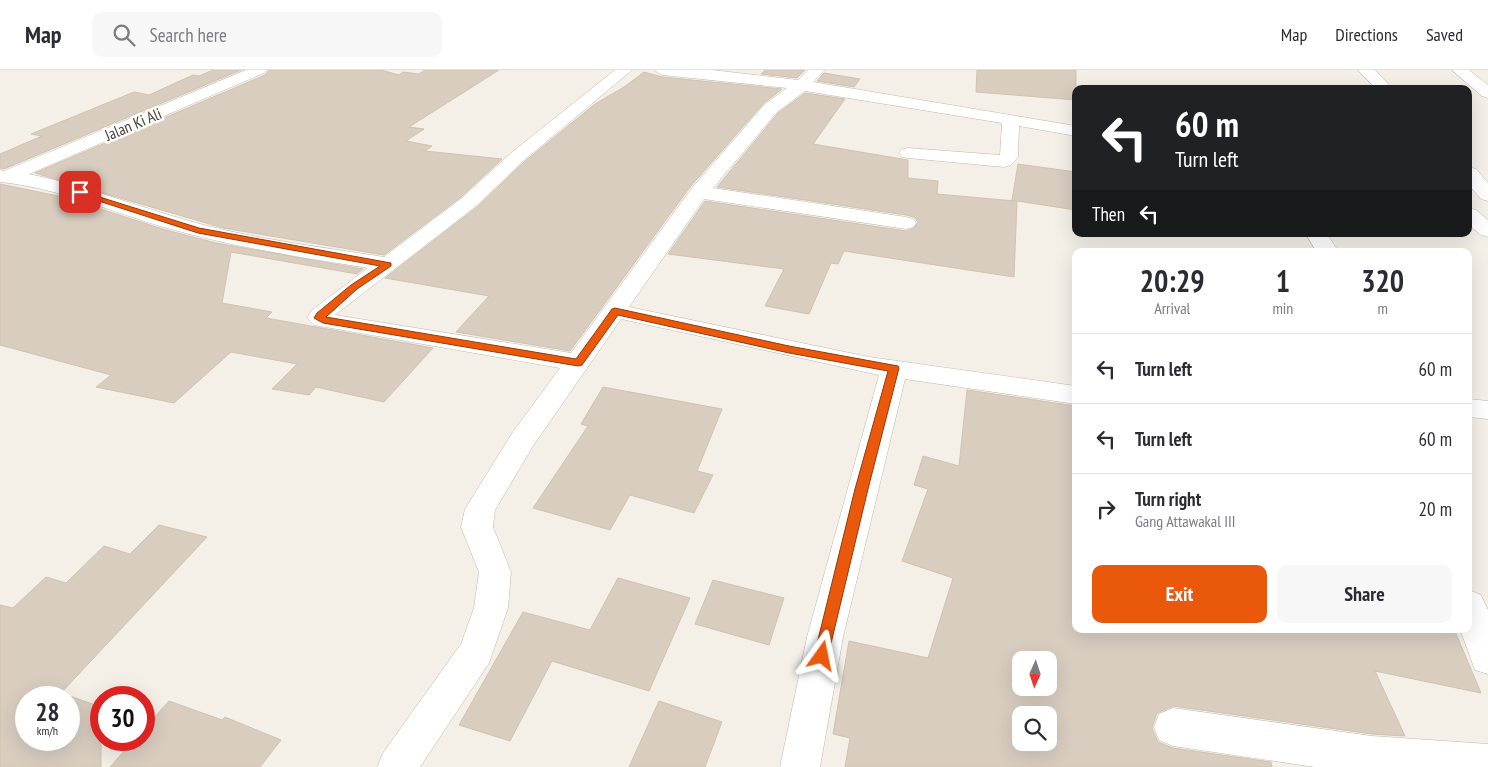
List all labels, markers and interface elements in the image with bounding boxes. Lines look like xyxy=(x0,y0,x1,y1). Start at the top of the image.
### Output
search box xyxy=(92,12,442,57)
text: Map xyxy=(25,19,62,50)
icon: search xyxy=(110,21,138,49)
text: Search here xyxy=(150,23,227,47)
text: Map xyxy=(1281,23,1307,46)
text: Directions xyxy=(1335,23,1398,46)
text: Saved xyxy=(1426,23,1463,46)
text: 60 m xyxy=(1175,101,1239,147)
street label: Jalan Ki Ali xyxy=(101,103,164,145)
icon: left xyxy=(1092,105,1157,170)
text: Turn left xyxy=(1175,145,1239,173)
pin xyxy=(59,171,101,213)
icon: arrive xyxy=(66,178,94,206)
icon: left xyxy=(1135,200,1163,228)
text: Then xyxy=(1092,202,1125,226)
text: 20:29 xyxy=(1140,261,1205,300)
text: 1 xyxy=(1276,261,1290,300)
text: 320 xyxy=(1361,261,1404,300)
text: Arrival xyxy=(1154,298,1190,318)
text: min xyxy=(1272,298,1293,318)
text: m xyxy=(1377,298,1388,318)
icon: left xyxy=(1092,355,1120,383)
text: Turn left xyxy=(1135,357,1192,381)
text: 60 m xyxy=(1419,357,1452,381)
icon: left xyxy=(1092,425,1120,453)
text: Turn left xyxy=(1135,427,1192,451)
text: 60 m xyxy=(1419,427,1452,451)
text: Turn right xyxy=(1135,487,1201,511)
icon: right xyxy=(1092,495,1120,523)
text: 20 m xyxy=(1419,497,1452,521)
text: Gang Attawakal III xyxy=(1135,511,1235,531)
button: Exit xyxy=(1092,565,1267,623)
button: Share xyxy=(1277,565,1452,623)
position arrow xyxy=(795,629,847,681)
north arrow xyxy=(1012,651,1058,696)
map controls xyxy=(1012,651,1057,751)
speed limit sign: 30 xyxy=(90,686,155,751)
text: 28 xyxy=(36,696,59,728)
button: search xyxy=(1012,706,1057,751)
text: km/h xyxy=(37,723,58,738)

